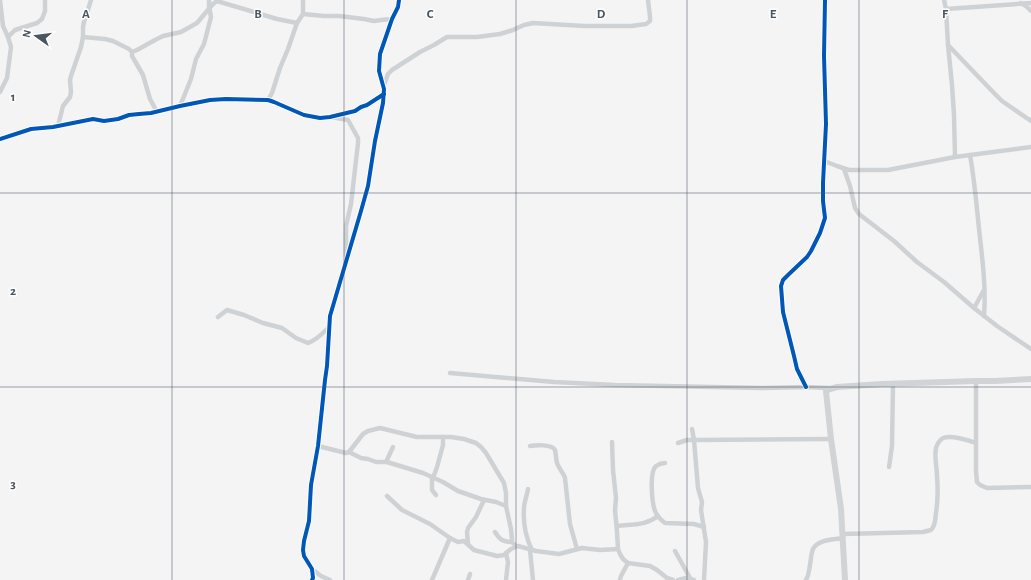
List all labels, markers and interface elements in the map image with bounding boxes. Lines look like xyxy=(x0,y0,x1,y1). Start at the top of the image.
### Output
text: A xyxy=(82,8,90,21)
text: B xyxy=(254,8,262,21)
text: C xyxy=(427,8,434,21)
text: D xyxy=(597,8,606,21)
text: E xyxy=(770,8,777,21)
text: F xyxy=(942,8,949,21)
north arrow xyxy=(16,16,56,56)
text: N xyxy=(21,29,33,39)
text: 1 xyxy=(11,91,15,104)
text: 2 xyxy=(10,285,16,298)
text: 3 xyxy=(10,478,16,491)

